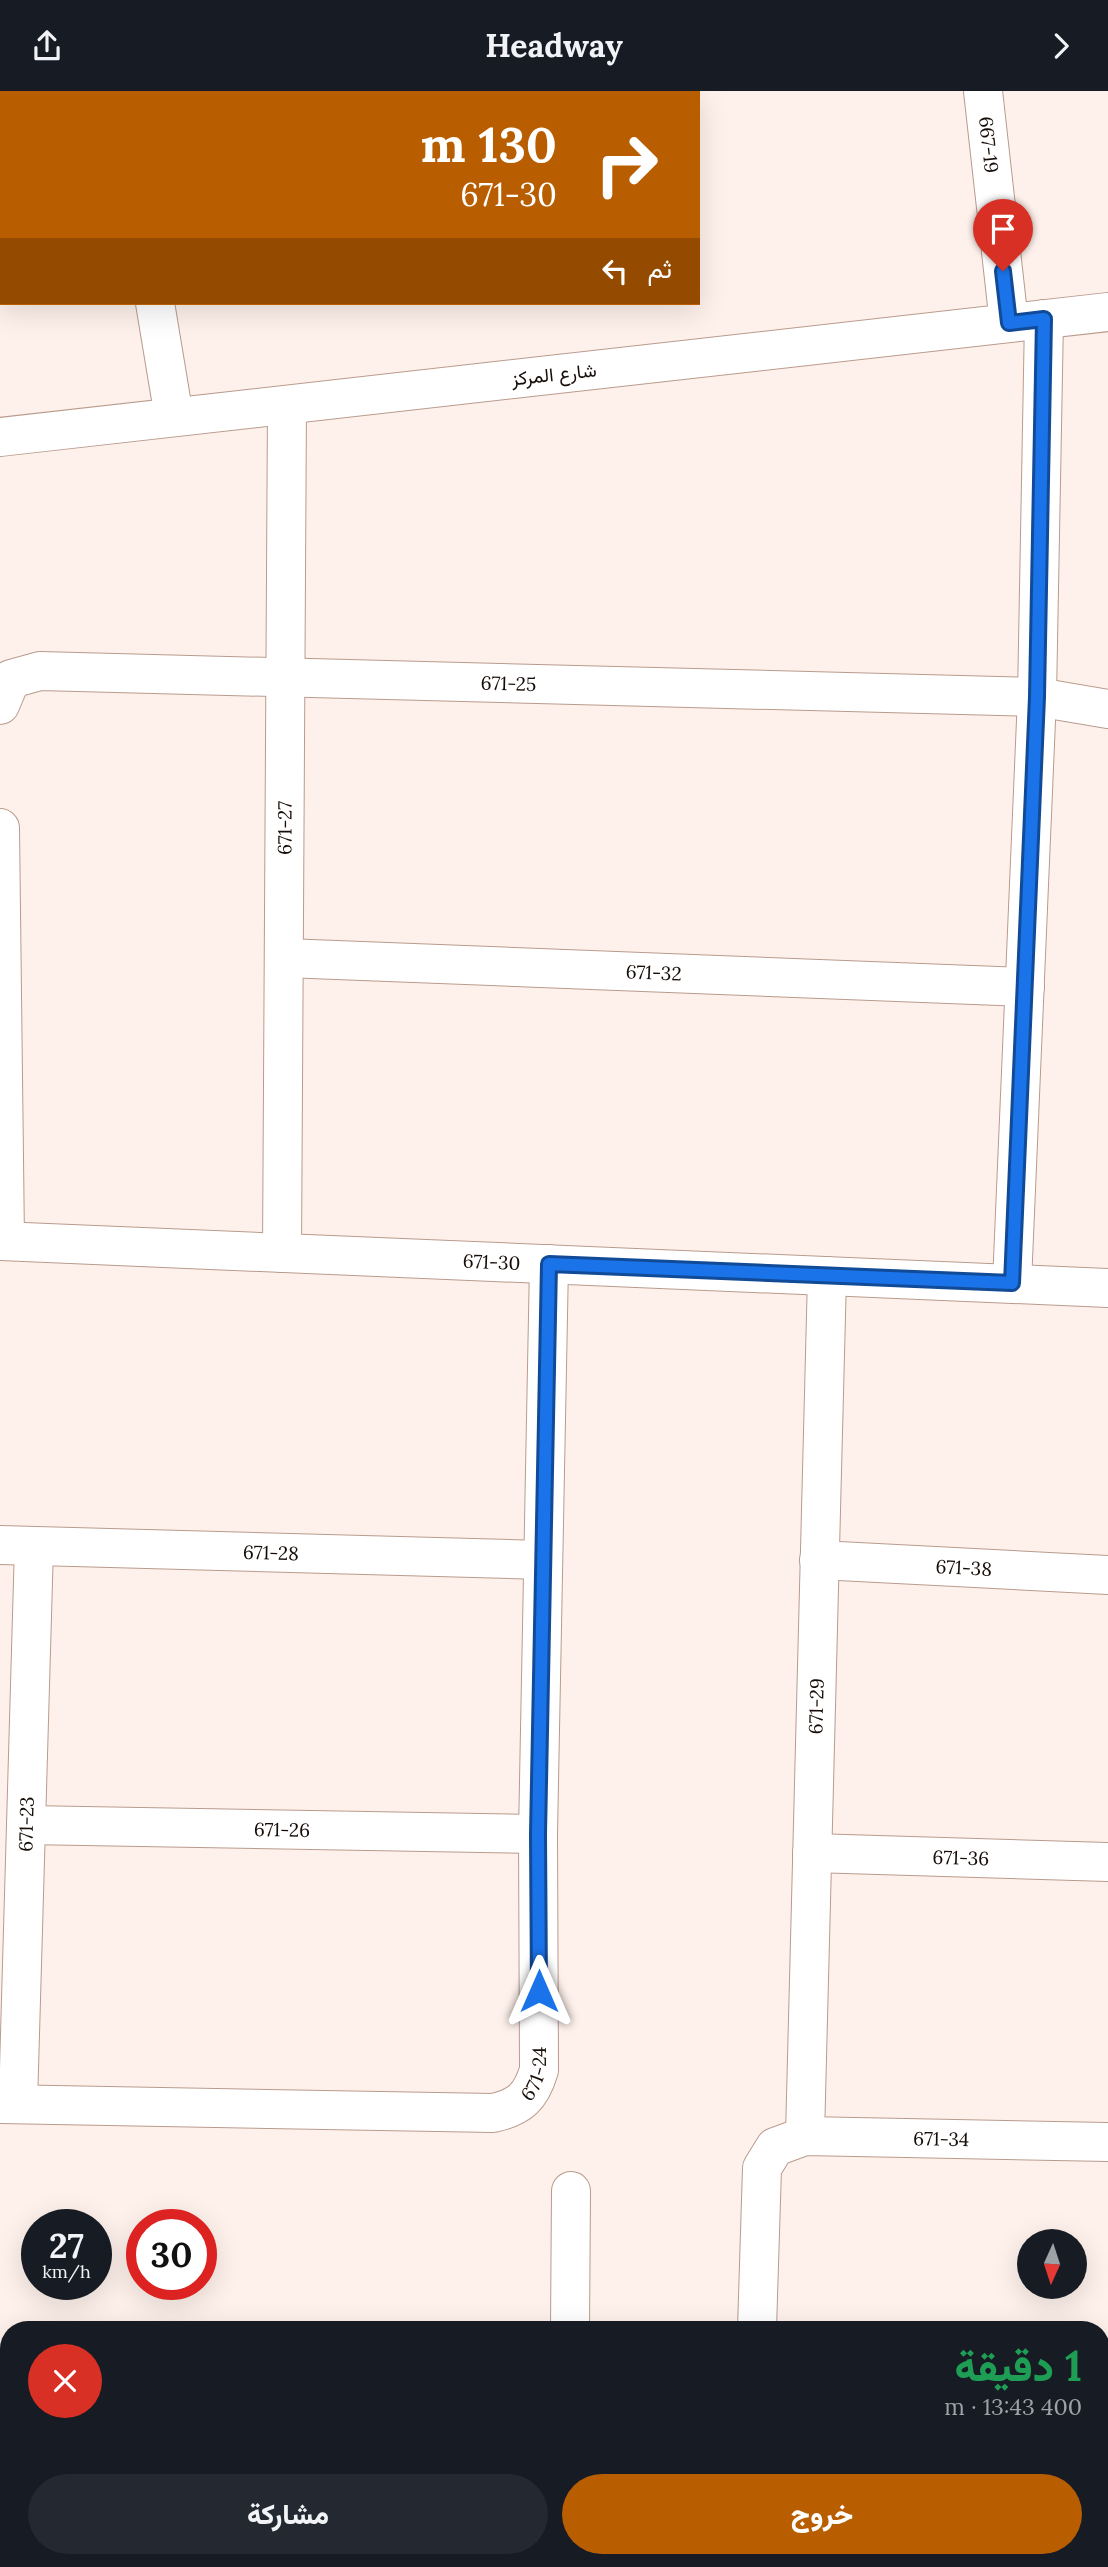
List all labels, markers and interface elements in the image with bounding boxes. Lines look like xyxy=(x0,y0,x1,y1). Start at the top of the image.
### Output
text: Headway xyxy=(485,25,623,66)
icon: share xyxy=(28,27,66,65)
icon: forward xyxy=(1042,27,1080,65)
text: 130 m xyxy=(421,113,557,175)
street label: 667-19 xyxy=(974,115,1004,174)
icon: right xyxy=(581,119,672,210)
text: 671-30 xyxy=(460,174,557,215)
pin xyxy=(973,199,1033,271)
icon: arrive xyxy=(984,210,1022,248)
icon: left xyxy=(596,252,634,290)
text: ثم xyxy=(648,252,672,285)
street label: شارع المركز xyxy=(509,358,598,391)
street label: 671-25 xyxy=(480,670,537,696)
street label: 671-27 xyxy=(272,801,297,855)
street label: 671-32 xyxy=(625,959,682,986)
street label: 671-30 xyxy=(462,1249,521,1275)
street label: 671-28 xyxy=(243,1540,299,1565)
street label: 671-38 xyxy=(935,1554,993,1581)
street label: 671-29 xyxy=(803,1678,829,1735)
street label: 671-23 xyxy=(13,1796,39,1852)
street label: 671-26 xyxy=(254,1817,310,1842)
street label: 671-36 xyxy=(932,1845,990,1870)
position arrow xyxy=(502,1954,576,2028)
street label: 671-24 xyxy=(515,2047,551,2105)
street label: 671-34 xyxy=(913,2126,970,2151)
speed limit sign: 30 xyxy=(126,2209,217,2300)
text: 27 xyxy=(49,2223,84,2268)
north arrow xyxy=(1017,2229,1087,2299)
map controls xyxy=(1017,2229,1087,2299)
text: km/h xyxy=(42,2260,91,2283)
text: 1 دقيقة xyxy=(954,2339,1082,2393)
button: close xyxy=(28,2344,102,2418)
text: 400 m · 13:43 xyxy=(944,2392,1082,2421)
button: مشاركة xyxy=(28,2474,548,2554)
button: خروج xyxy=(562,2474,1082,2554)

